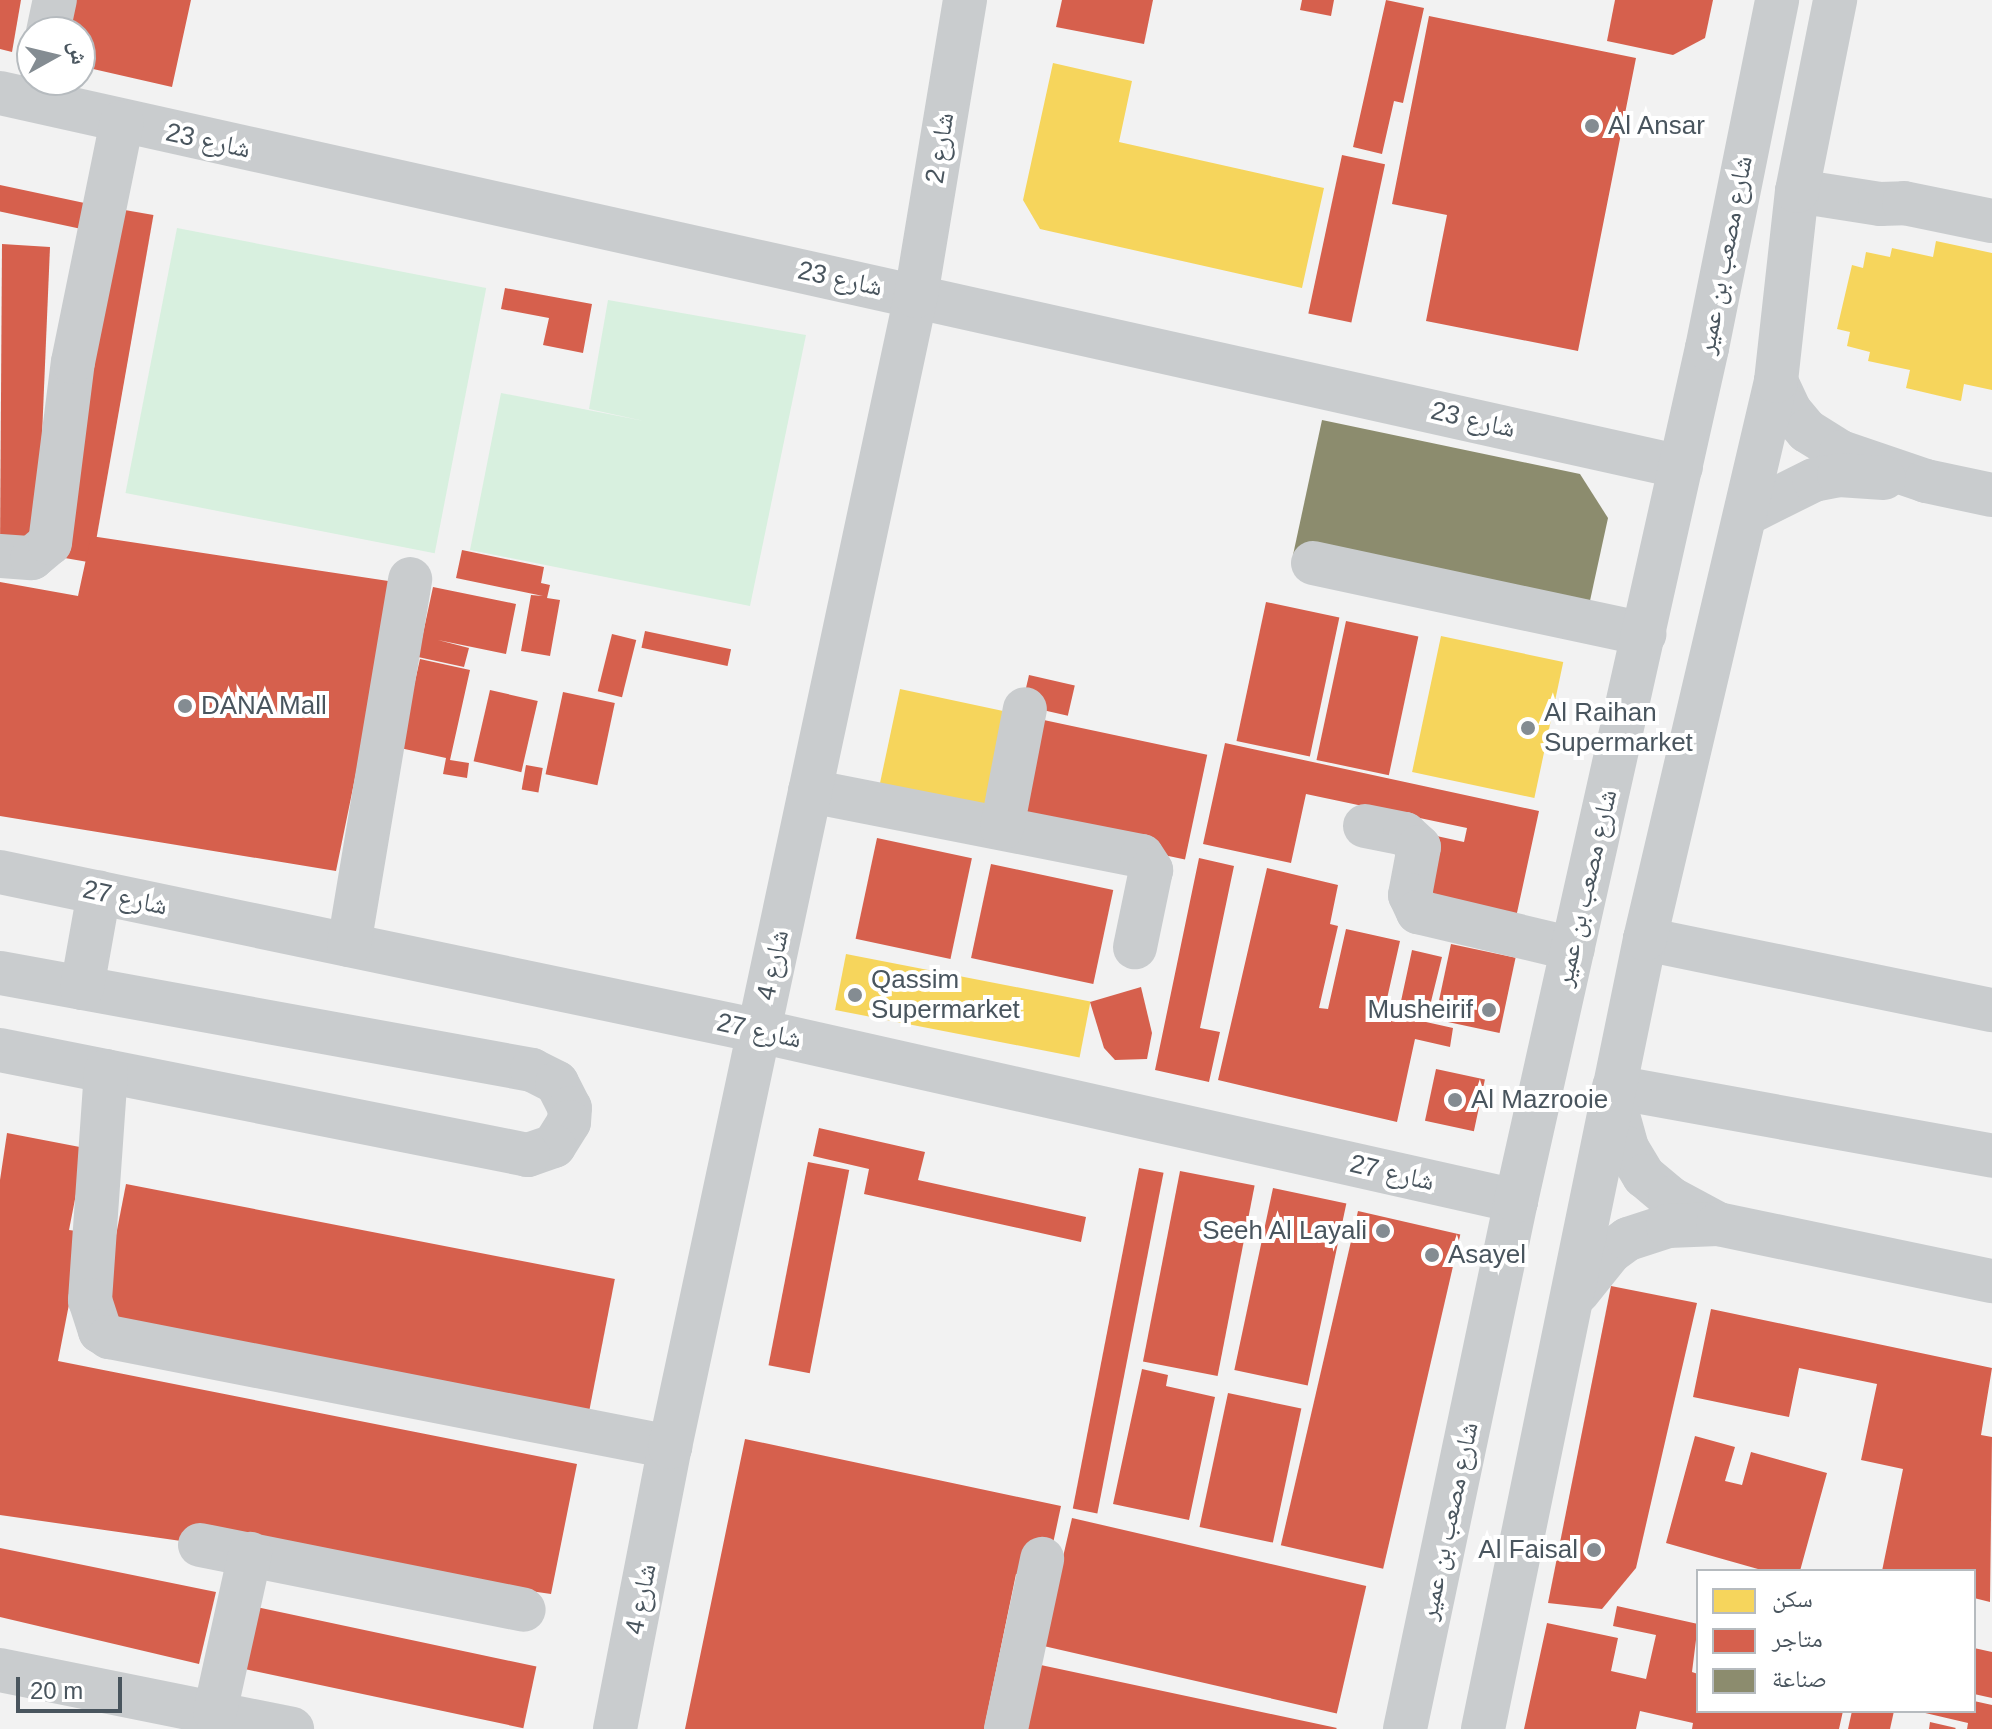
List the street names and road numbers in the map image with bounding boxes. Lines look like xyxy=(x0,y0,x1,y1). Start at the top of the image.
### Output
street label: شارع 2 xyxy=(919,110,961,186)
street label: شارع 23 xyxy=(163,117,253,165)
street label: شارع مصعب بن عمير xyxy=(1690,153,1760,357)
street label: شارع 23 xyxy=(795,255,885,303)
street label: شارع 23 xyxy=(1428,395,1518,445)
street label: شارع مصعب بن عمير xyxy=(1548,786,1624,990)
street label: شارع 27 xyxy=(80,874,170,922)
street label: شارع 4 xyxy=(750,927,796,1003)
street label: شارع 27 xyxy=(714,1007,804,1055)
street label: شارع 27 xyxy=(1347,1148,1437,1198)
street label: شارع مصعب بن عمير xyxy=(1413,1419,1485,1623)
street label: شارع 4 xyxy=(619,1561,663,1637)

